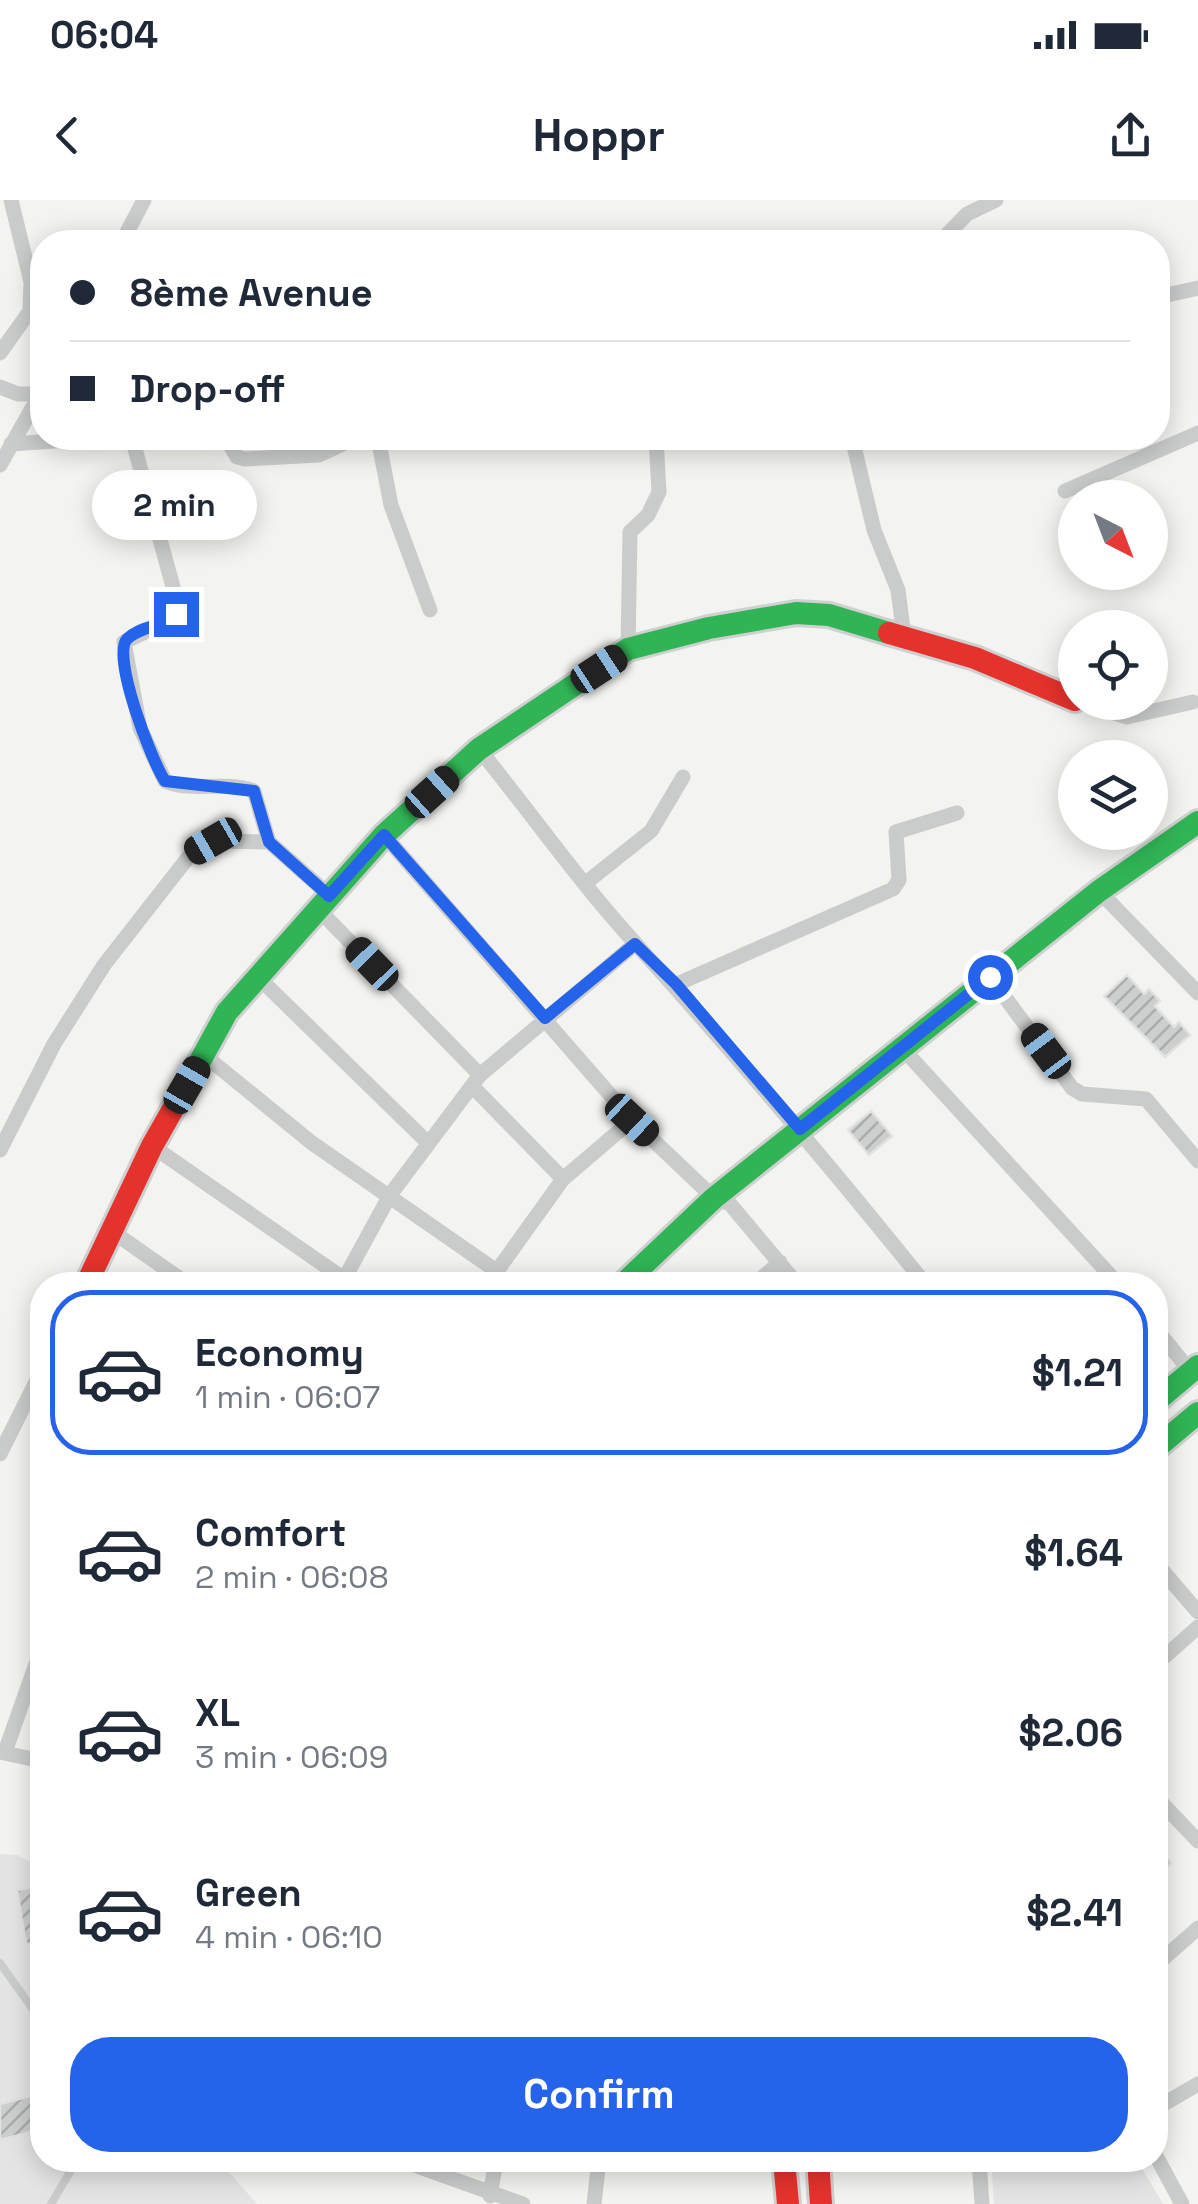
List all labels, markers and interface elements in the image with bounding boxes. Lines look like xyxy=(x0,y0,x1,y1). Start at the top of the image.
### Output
text: 06:04 xyxy=(50,11,158,59)
text: Hoppr xyxy=(533,107,665,164)
icon: back xyxy=(40,108,95,163)
icon: share xyxy=(1103,108,1158,163)
text: 8ème Avenue xyxy=(130,269,373,317)
text: Drop-off xyxy=(130,365,285,413)
callout: 2 min xyxy=(94,469,258,539)
north arrow xyxy=(1058,480,1168,590)
map controls xyxy=(1058,480,1168,850)
text: 2 min xyxy=(133,485,216,525)
route end xyxy=(154,592,199,637)
button: locate xyxy=(1058,610,1168,720)
car xyxy=(566,640,632,698)
button: layers xyxy=(1058,740,1168,850)
car xyxy=(400,761,464,823)
car xyxy=(180,813,246,869)
car xyxy=(340,932,404,996)
route start xyxy=(968,955,1013,1000)
car xyxy=(1016,1018,1076,1084)
car xyxy=(159,1052,215,1118)
car xyxy=(600,1089,664,1151)
icon: car xyxy=(75,1328,165,1418)
text: Economy xyxy=(195,1329,364,1377)
text: $1.21 xyxy=(1032,1349,1123,1397)
text: 1 min · 06:07 xyxy=(195,1377,380,1417)
icon: car xyxy=(75,1508,165,1598)
text: Comfort xyxy=(195,1509,346,1557)
text: $1.64 xyxy=(1024,1529,1123,1577)
text: 2 min · 06:08 xyxy=(195,1557,389,1597)
icon: car xyxy=(75,1688,165,1778)
text: XL xyxy=(195,1689,240,1737)
text: $2.06 xyxy=(1018,1709,1123,1757)
text: 3 min · 06:09 xyxy=(195,1737,388,1777)
icon: car xyxy=(75,1868,165,1958)
text: Green xyxy=(195,1869,302,1917)
text: $2.41 xyxy=(1026,1889,1123,1937)
text: 4 min · 06:10 xyxy=(195,1917,383,1957)
button: Confirm xyxy=(70,2037,1128,2152)

